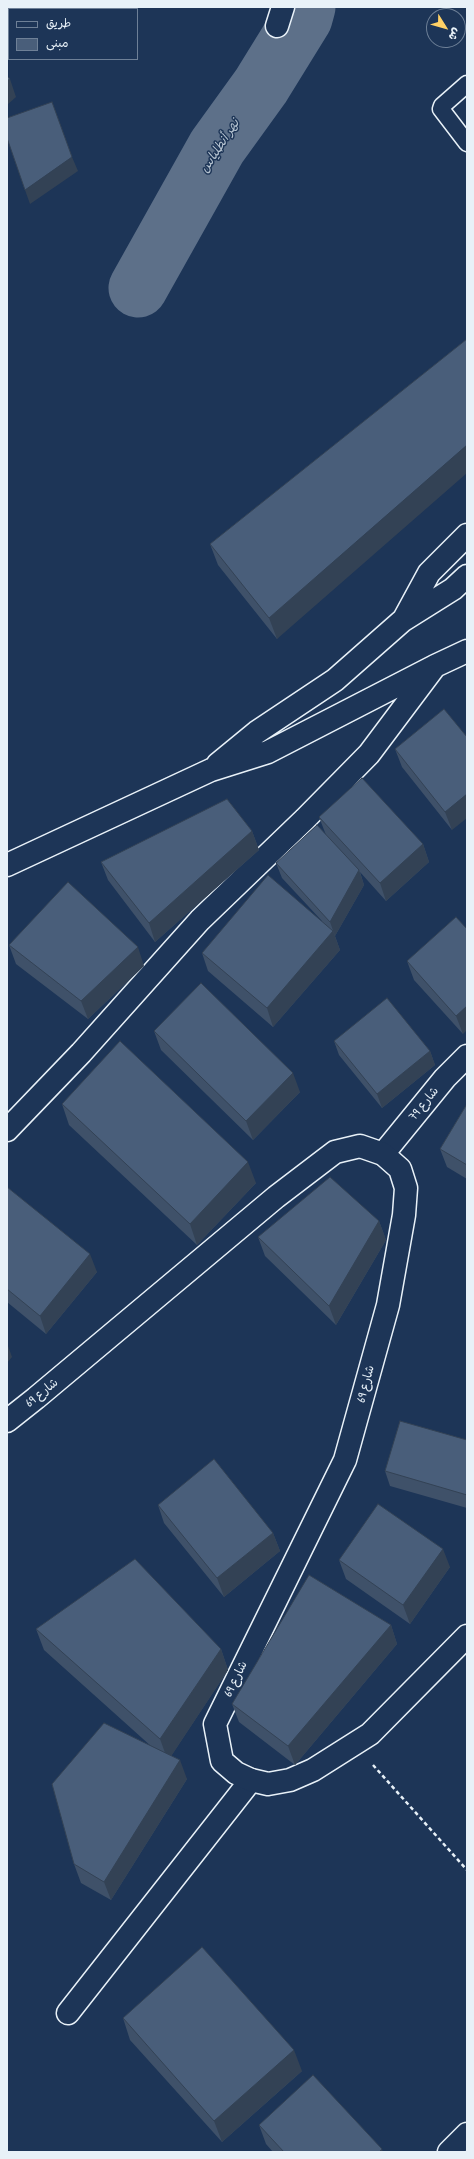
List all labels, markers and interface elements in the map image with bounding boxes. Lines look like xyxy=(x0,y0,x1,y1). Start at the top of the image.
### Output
legend xyxy=(8,8,138,60)
north arrow xyxy=(426,8,466,48)
text: طريق xyxy=(46,14,71,31)
text: ش xyxy=(446,26,464,44)
text: مبنى xyxy=(46,34,69,51)
water label: نهر أنطلياس xyxy=(197,116,243,176)
street label: شارع 79 xyxy=(406,1084,442,1124)
street label: شارع 69 xyxy=(354,1364,378,1404)
street label: شارع 69 xyxy=(23,1375,61,1411)
street label: شارع 69 xyxy=(221,1659,251,1699)

